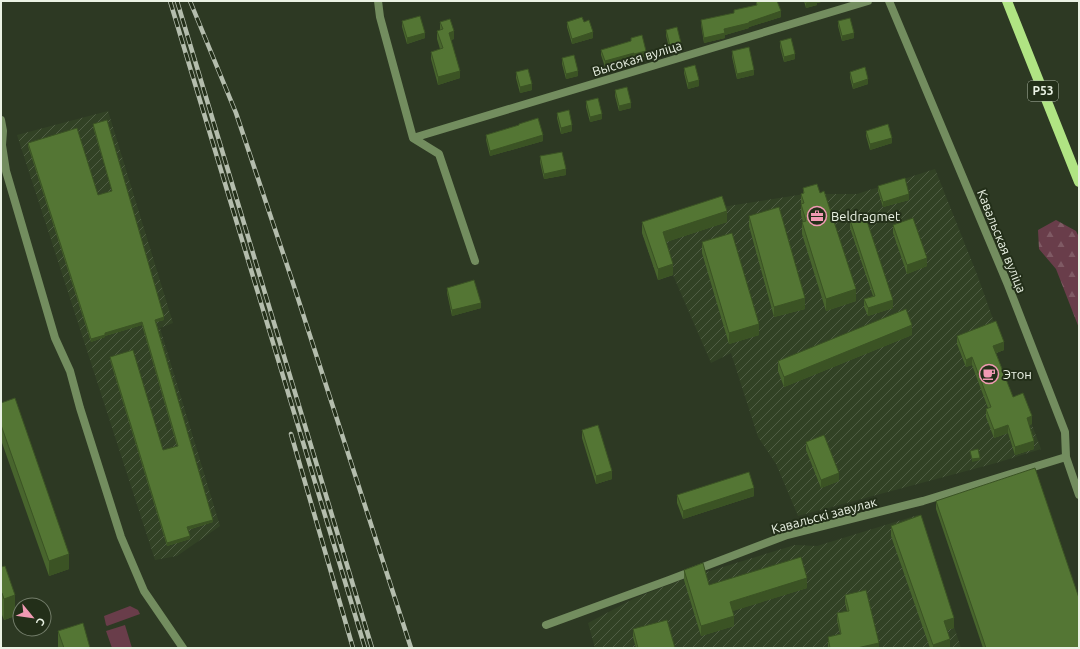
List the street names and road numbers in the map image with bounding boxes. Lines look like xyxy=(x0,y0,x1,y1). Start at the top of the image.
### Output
street label: Высокая вуліца xyxy=(590,38,684,78)
road number: Р53 xyxy=(1028,81,1058,101)
street label: Кавальская вуліца xyxy=(975,187,1029,295)
street label: Кавальскі завулак xyxy=(770,494,879,536)

